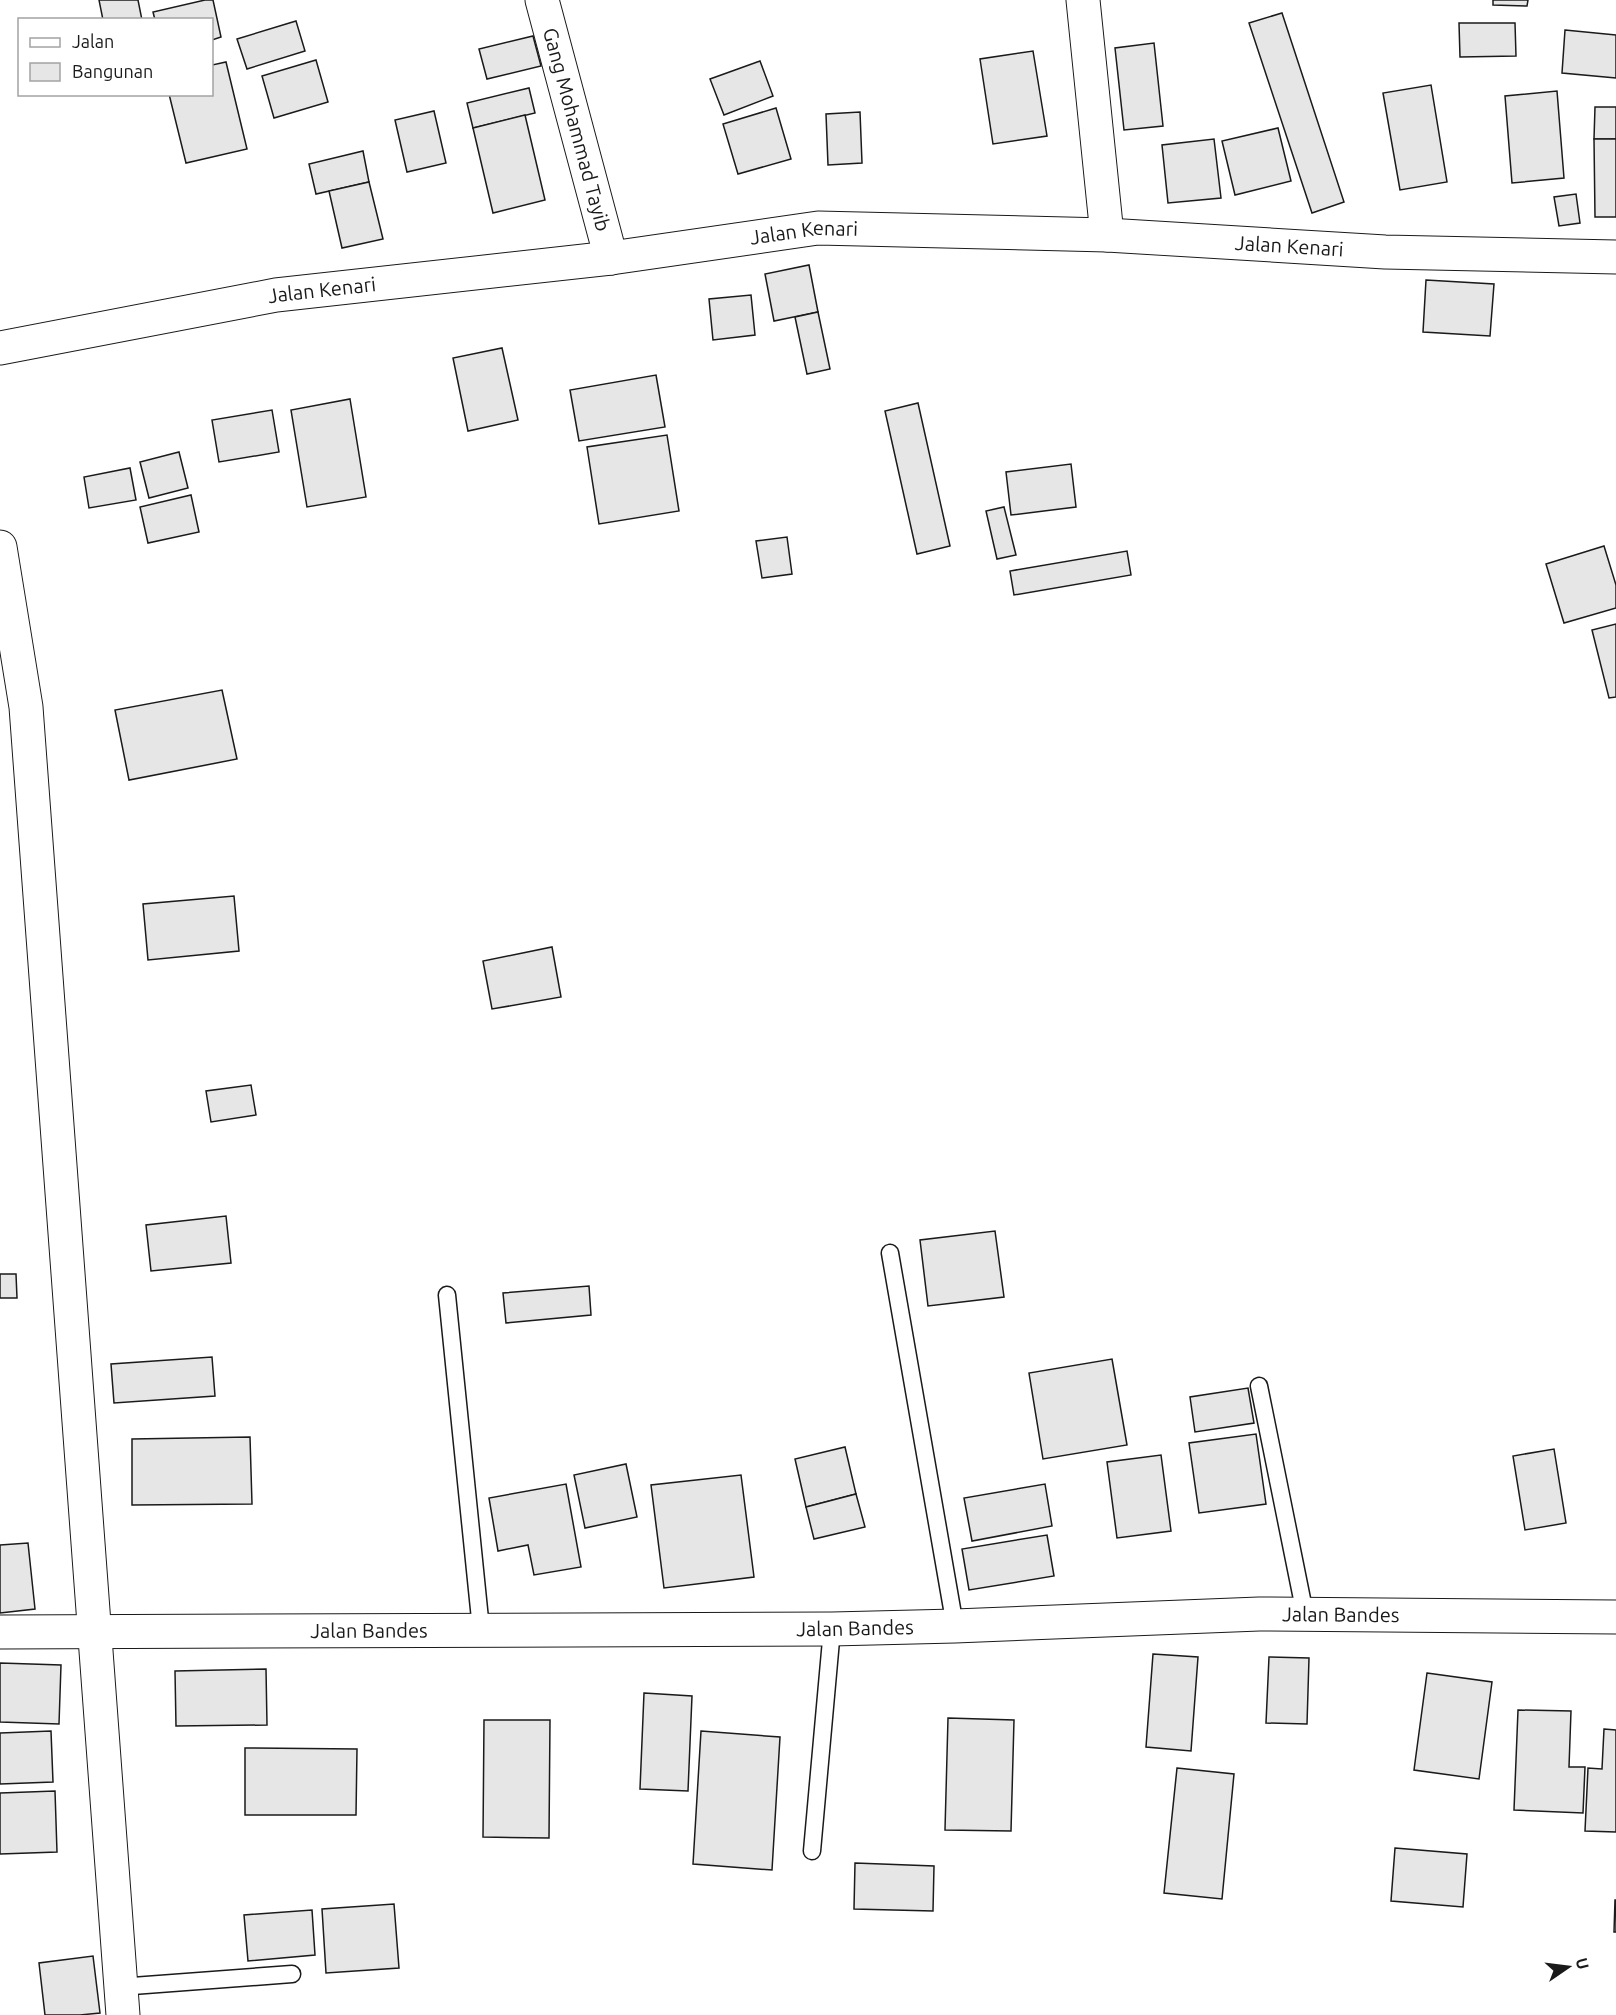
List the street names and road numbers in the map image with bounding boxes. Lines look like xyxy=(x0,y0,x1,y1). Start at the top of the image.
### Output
street label: Gang Mohammad Tayib xyxy=(539,25,615,234)
street label: Jalan Kenari xyxy=(748,216,858,249)
street label: Jalan Kenari xyxy=(1234,231,1344,260)
street label: Jalan Kenari xyxy=(265,272,377,307)
street label: Jalan Bandes xyxy=(1282,1602,1400,1626)
street label: Jalan Bandes xyxy=(796,1615,914,1640)
street label: Jalan Bandes xyxy=(310,1618,428,1642)

